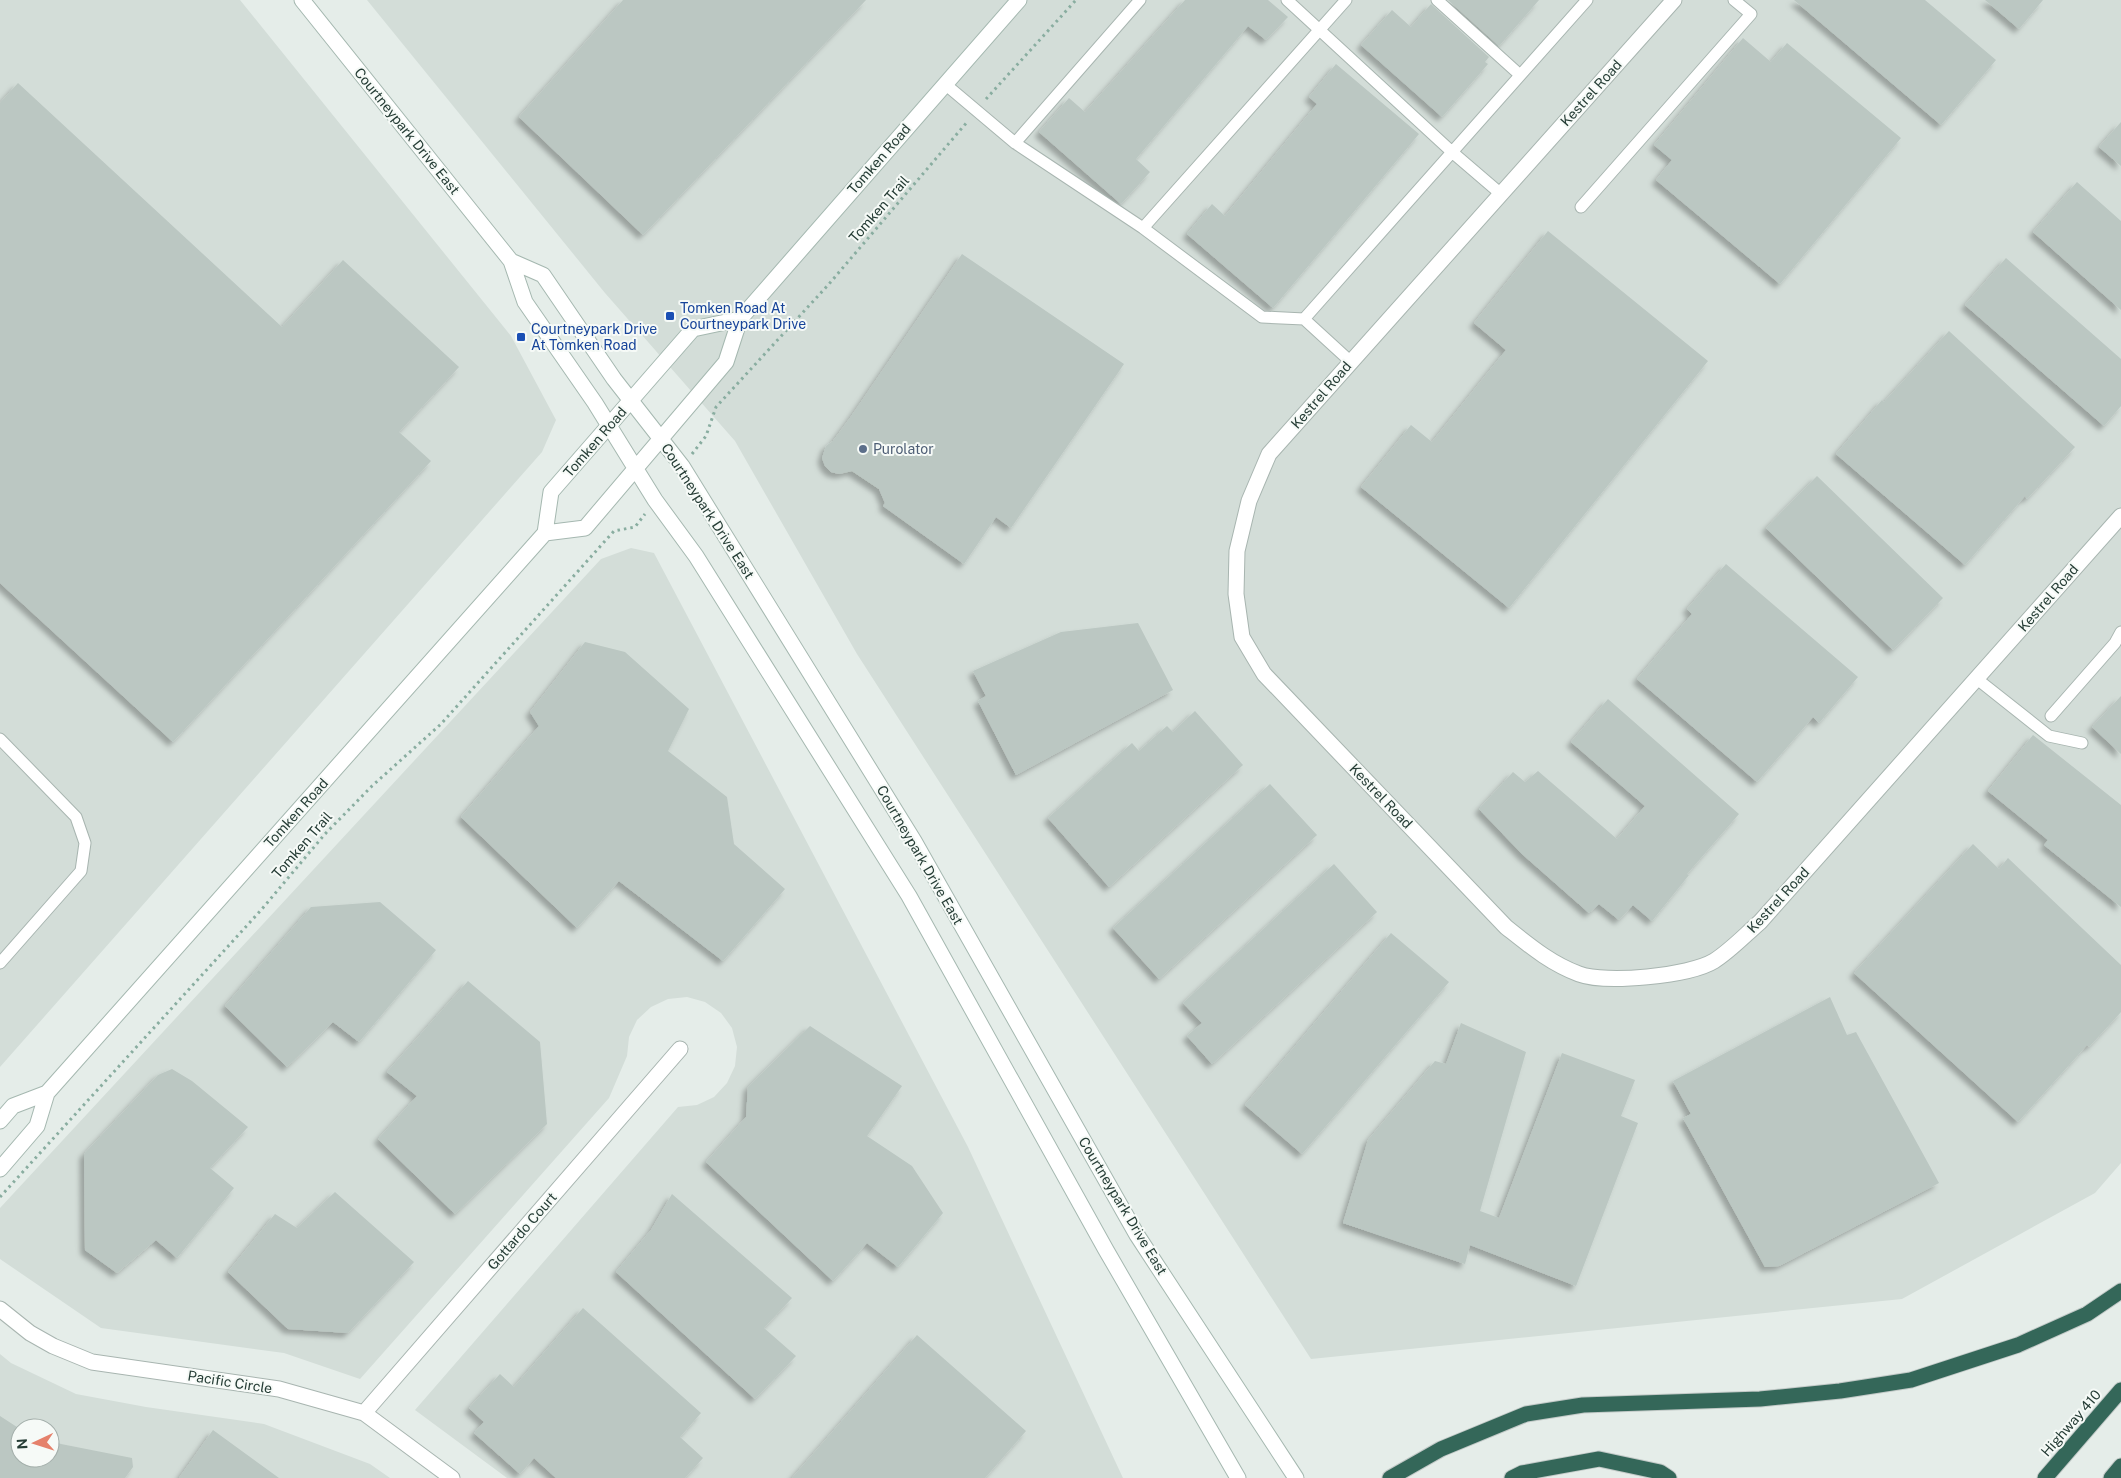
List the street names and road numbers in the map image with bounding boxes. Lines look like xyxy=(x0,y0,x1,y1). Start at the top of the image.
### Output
street label: Kestrel Road xyxy=(1557,57,1625,129)
street label: Courtneypark Drive East xyxy=(351,65,463,197)
street label: Tomken Road xyxy=(844,121,914,197)
street label: Tomken Trail xyxy=(846,172,912,246)
street label: Kestrel Road xyxy=(1288,358,1354,432)
street label: Tomken Road xyxy=(560,404,630,480)
street label: Courtneypark Drive East xyxy=(658,440,758,582)
street label: Kestrel Road xyxy=(2015,561,2081,635)
street label: Kestrel Road xyxy=(1346,760,1416,832)
street label: Tomken Road xyxy=(261,775,331,851)
street label: Courtneypark Drive East xyxy=(874,783,966,927)
street label: Tomken Trail xyxy=(269,808,335,882)
street label: Kestrel Road xyxy=(1744,864,1812,936)
street label: Courtneypark Drive East xyxy=(1075,1134,1171,1278)
street label: Gottardo Court xyxy=(484,1189,560,1273)
street label: Pacific Circle xyxy=(187,1367,273,1397)
street label: Highway 410 xyxy=(2038,1386,2104,1460)

